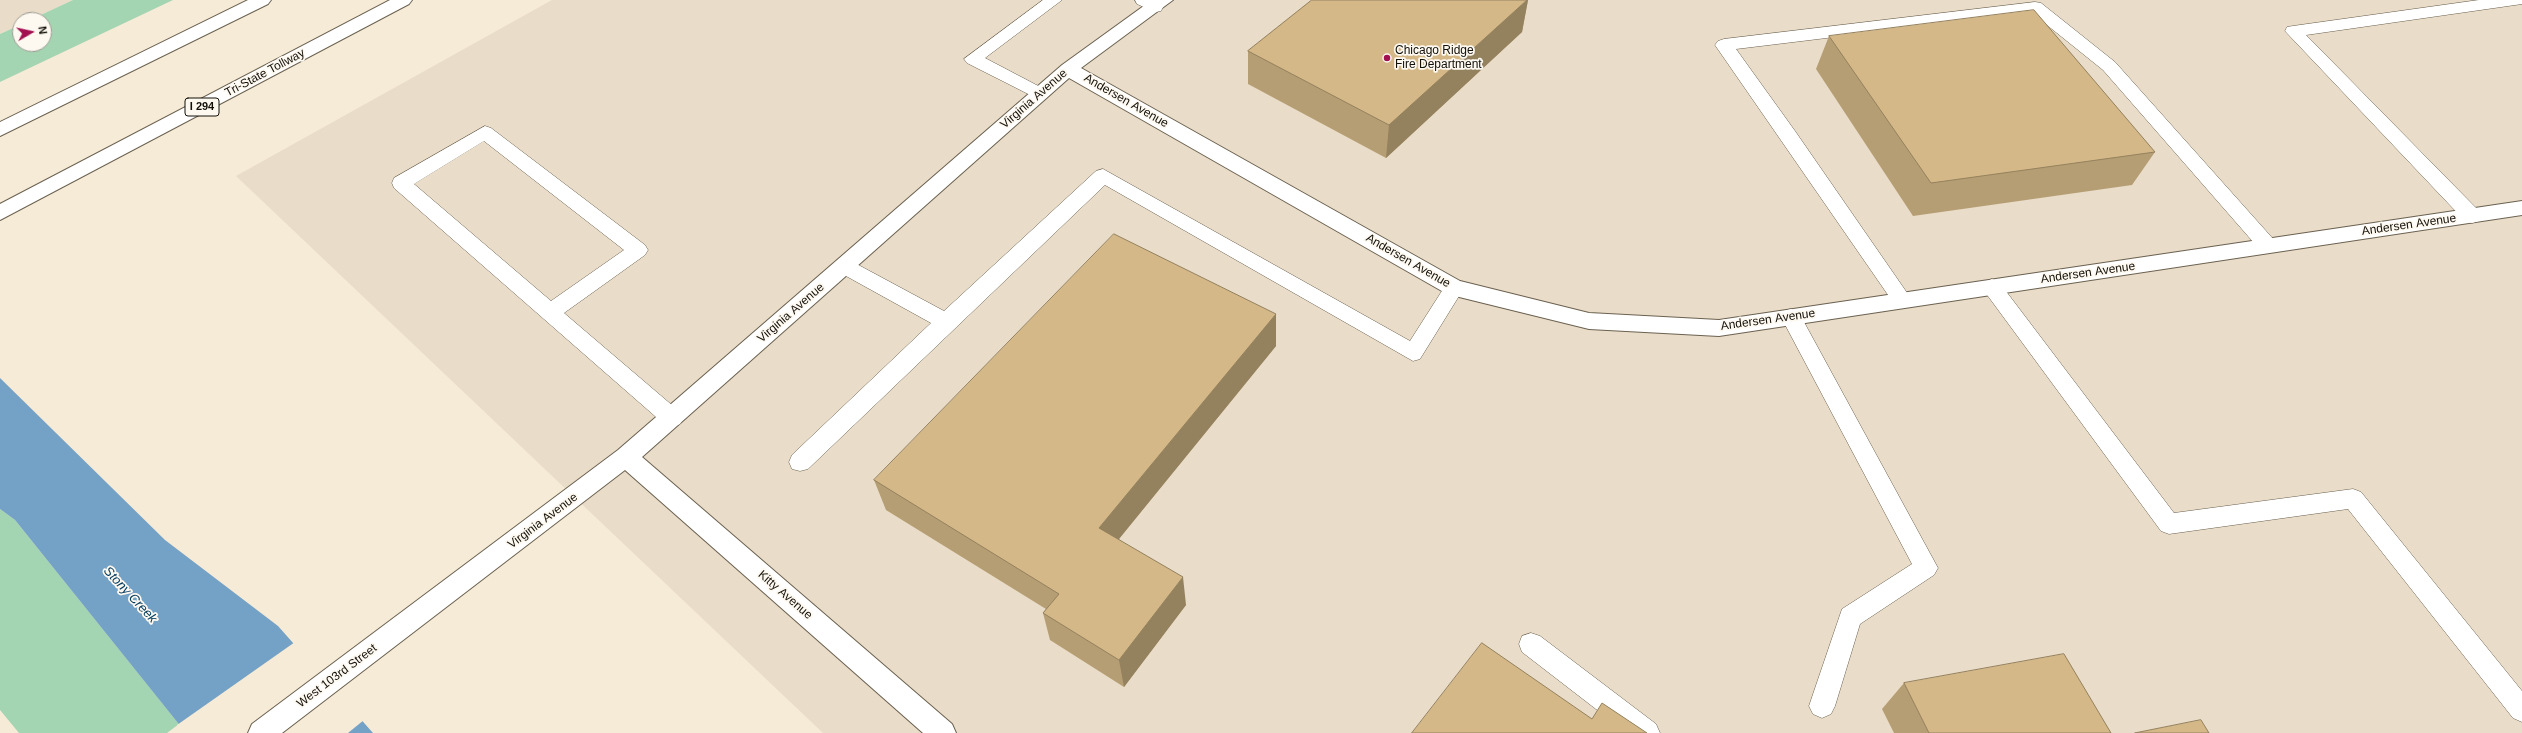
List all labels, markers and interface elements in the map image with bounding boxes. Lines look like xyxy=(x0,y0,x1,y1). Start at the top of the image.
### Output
north arrow xyxy=(12,12,52,52)
text: N xyxy=(36,25,49,35)
place label: Chicago Ridge Fire Department xyxy=(1395,44,1482,72)
street label: Tri-State Tollway xyxy=(223,46,307,100)
marker: Chicago Ridge Fire Department xyxy=(1382,53,1392,63)
street label: Virginia Avenue xyxy=(998,66,1070,132)
street label: Andersen Avenue xyxy=(1081,71,1171,131)
road number: I 294 xyxy=(185,98,219,116)
street label: Andersen Avenue xyxy=(2361,211,2457,239)
street label: Andersen Avenue xyxy=(1363,231,1453,291)
street label: Andersen Avenue xyxy=(2040,259,2136,287)
street label: Virginia Avenue xyxy=(755,280,827,346)
street label: Andersen Avenue xyxy=(1720,306,1816,334)
street label: Virginia Avenue xyxy=(505,490,581,552)
water label: Stony Creek xyxy=(100,564,160,626)
street label: Kitty Avenue xyxy=(755,568,815,622)
street label: West 103rd Street xyxy=(294,641,380,711)

